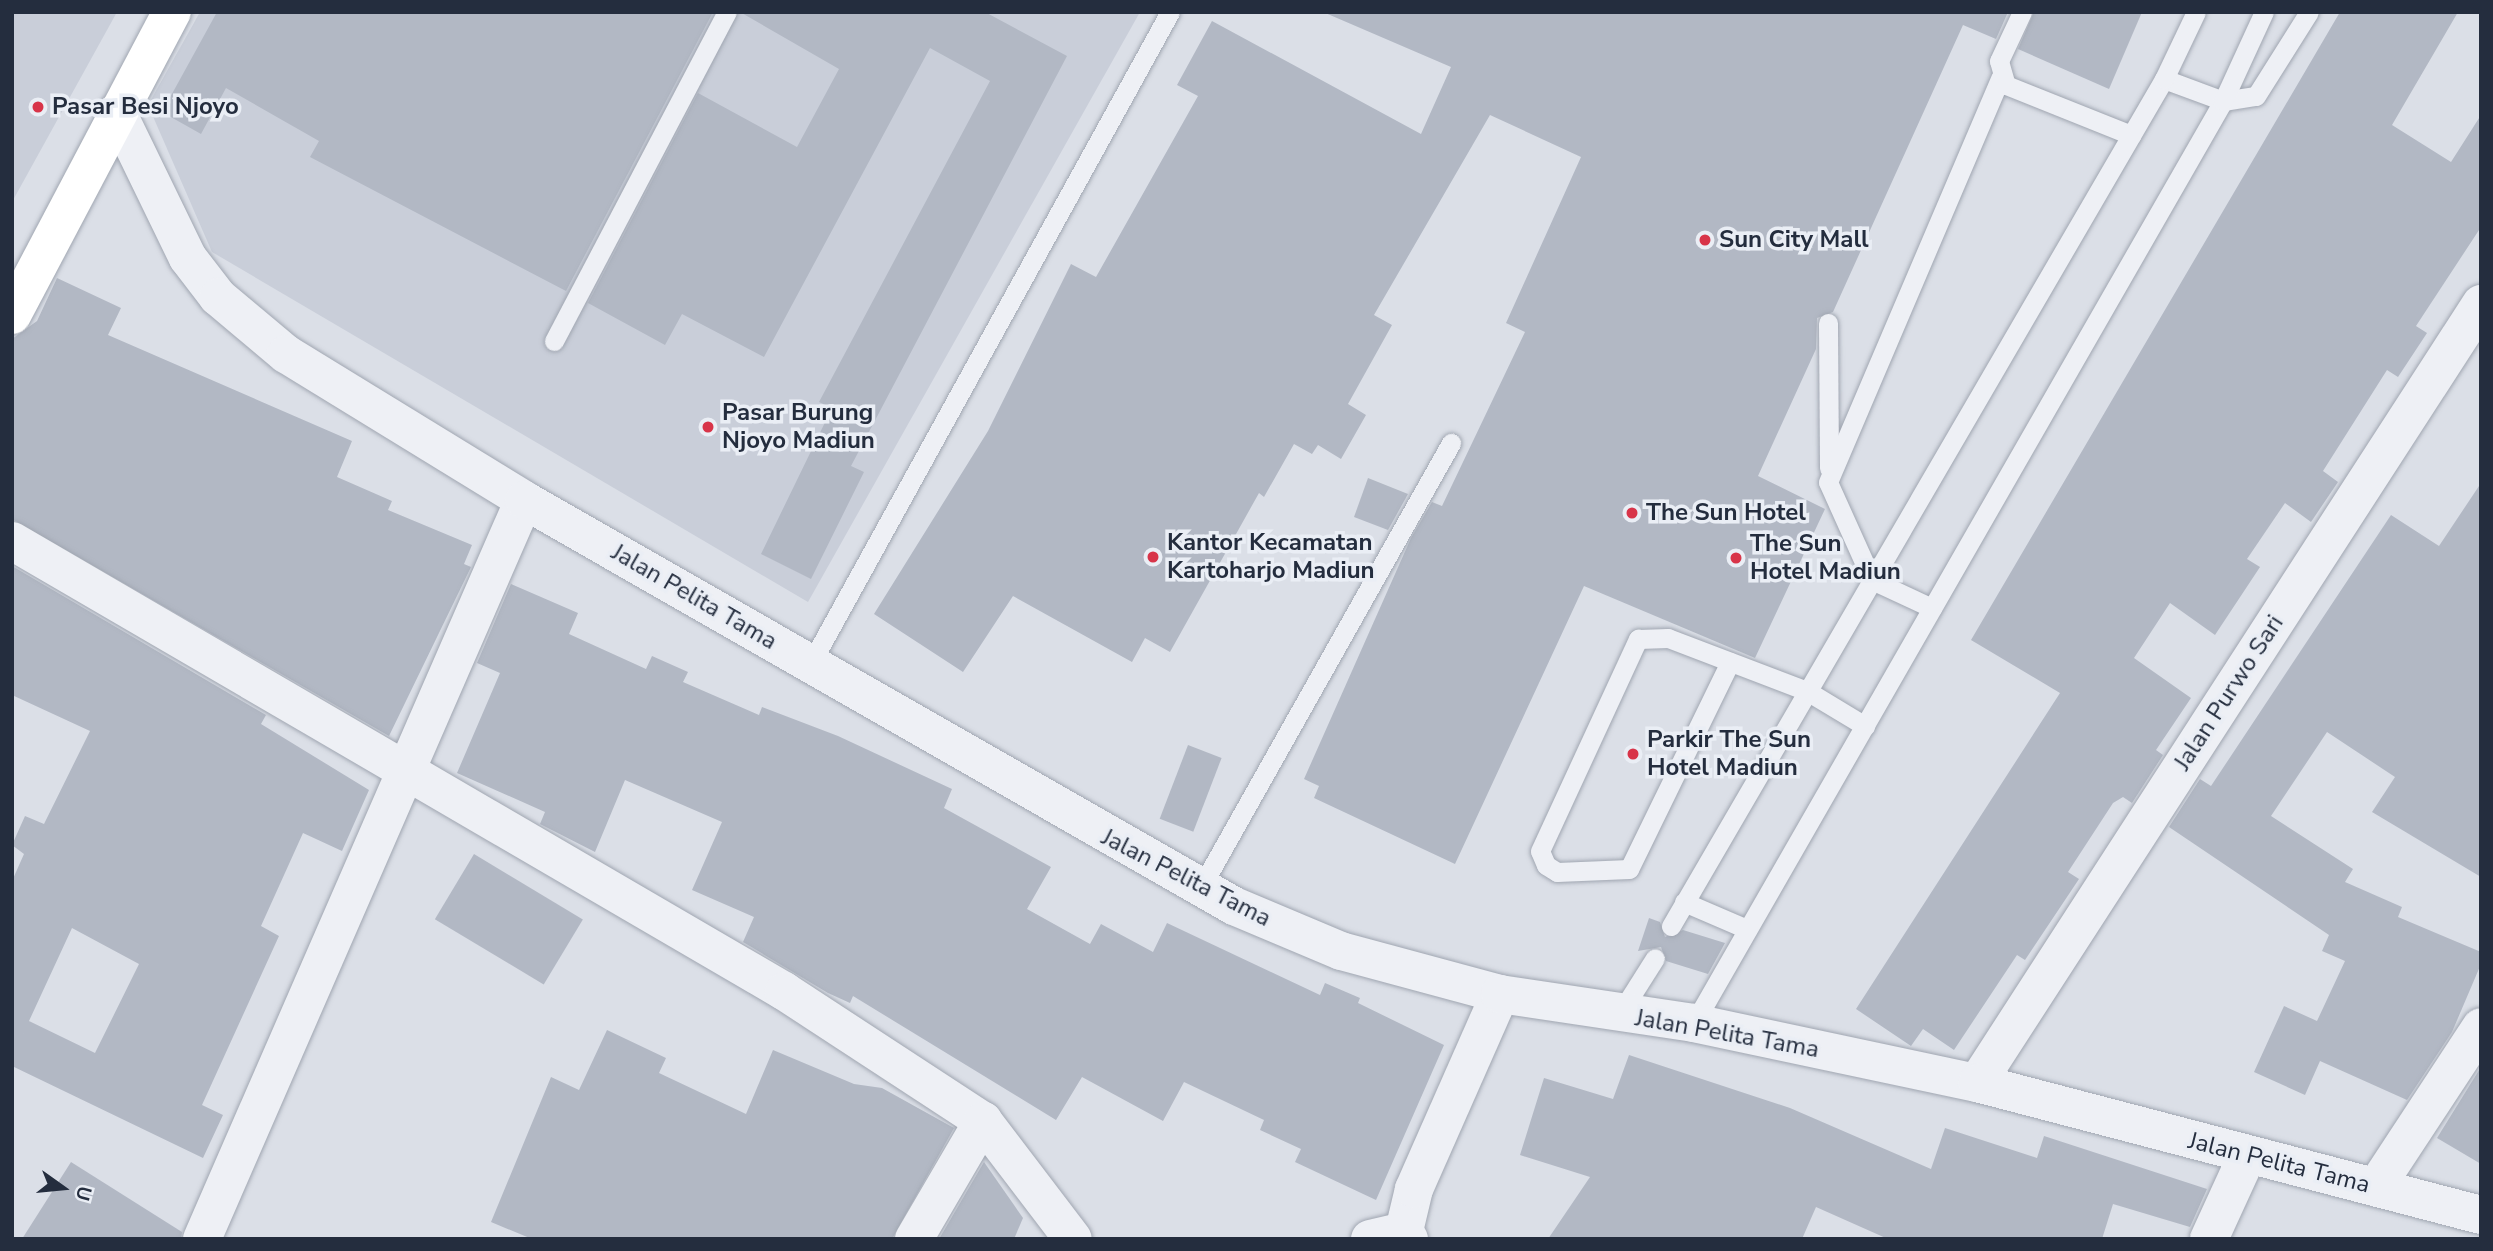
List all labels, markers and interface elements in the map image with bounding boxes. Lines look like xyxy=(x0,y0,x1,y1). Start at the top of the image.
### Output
place label: Pasar Besi Njoyo xyxy=(52,93,239,121)
marker: Pasar Besi Njoyo xyxy=(30,99,46,115)
place label: Sun City Mall xyxy=(1719,226,1869,254)
marker: Sun City Mall xyxy=(1697,232,1713,248)
place label: Pasar Burung Njoyo Madiun xyxy=(722,399,875,455)
marker: Pasar Burung Njoyo Madiun xyxy=(700,419,716,435)
place label: The Sun Hotel xyxy=(1646,499,1806,527)
marker: The Sun Hotel xyxy=(1624,505,1640,521)
place label: Kantor Kecamatan Kartoharjo Madiun xyxy=(1167,529,1375,585)
place label: The Sun Hotel Madiun xyxy=(1750,530,1901,586)
street label: Jalan Pelita Tama xyxy=(606,538,782,656)
marker: Kantor Kecamatan Kartoharjo Madiun xyxy=(1145,549,1161,565)
marker: The Sun Hotel Madiun xyxy=(1728,550,1744,566)
street label: Jalan Purwo Sari xyxy=(2168,610,2290,776)
place label: Parkir The Sun Hotel Madiun xyxy=(1647,726,1811,782)
marker: Parkir The Sun Hotel Madiun xyxy=(1625,746,1641,762)
street label: Jalan Pelita Tama xyxy=(1097,823,1275,933)
street label: Jalan Pelita Tama xyxy=(1633,1004,1821,1064)
street label: Jalan Pelita Tama xyxy=(2185,1127,2373,1199)
north arrow xyxy=(28,1153,98,1223)
text: U xyxy=(69,1183,98,1204)

